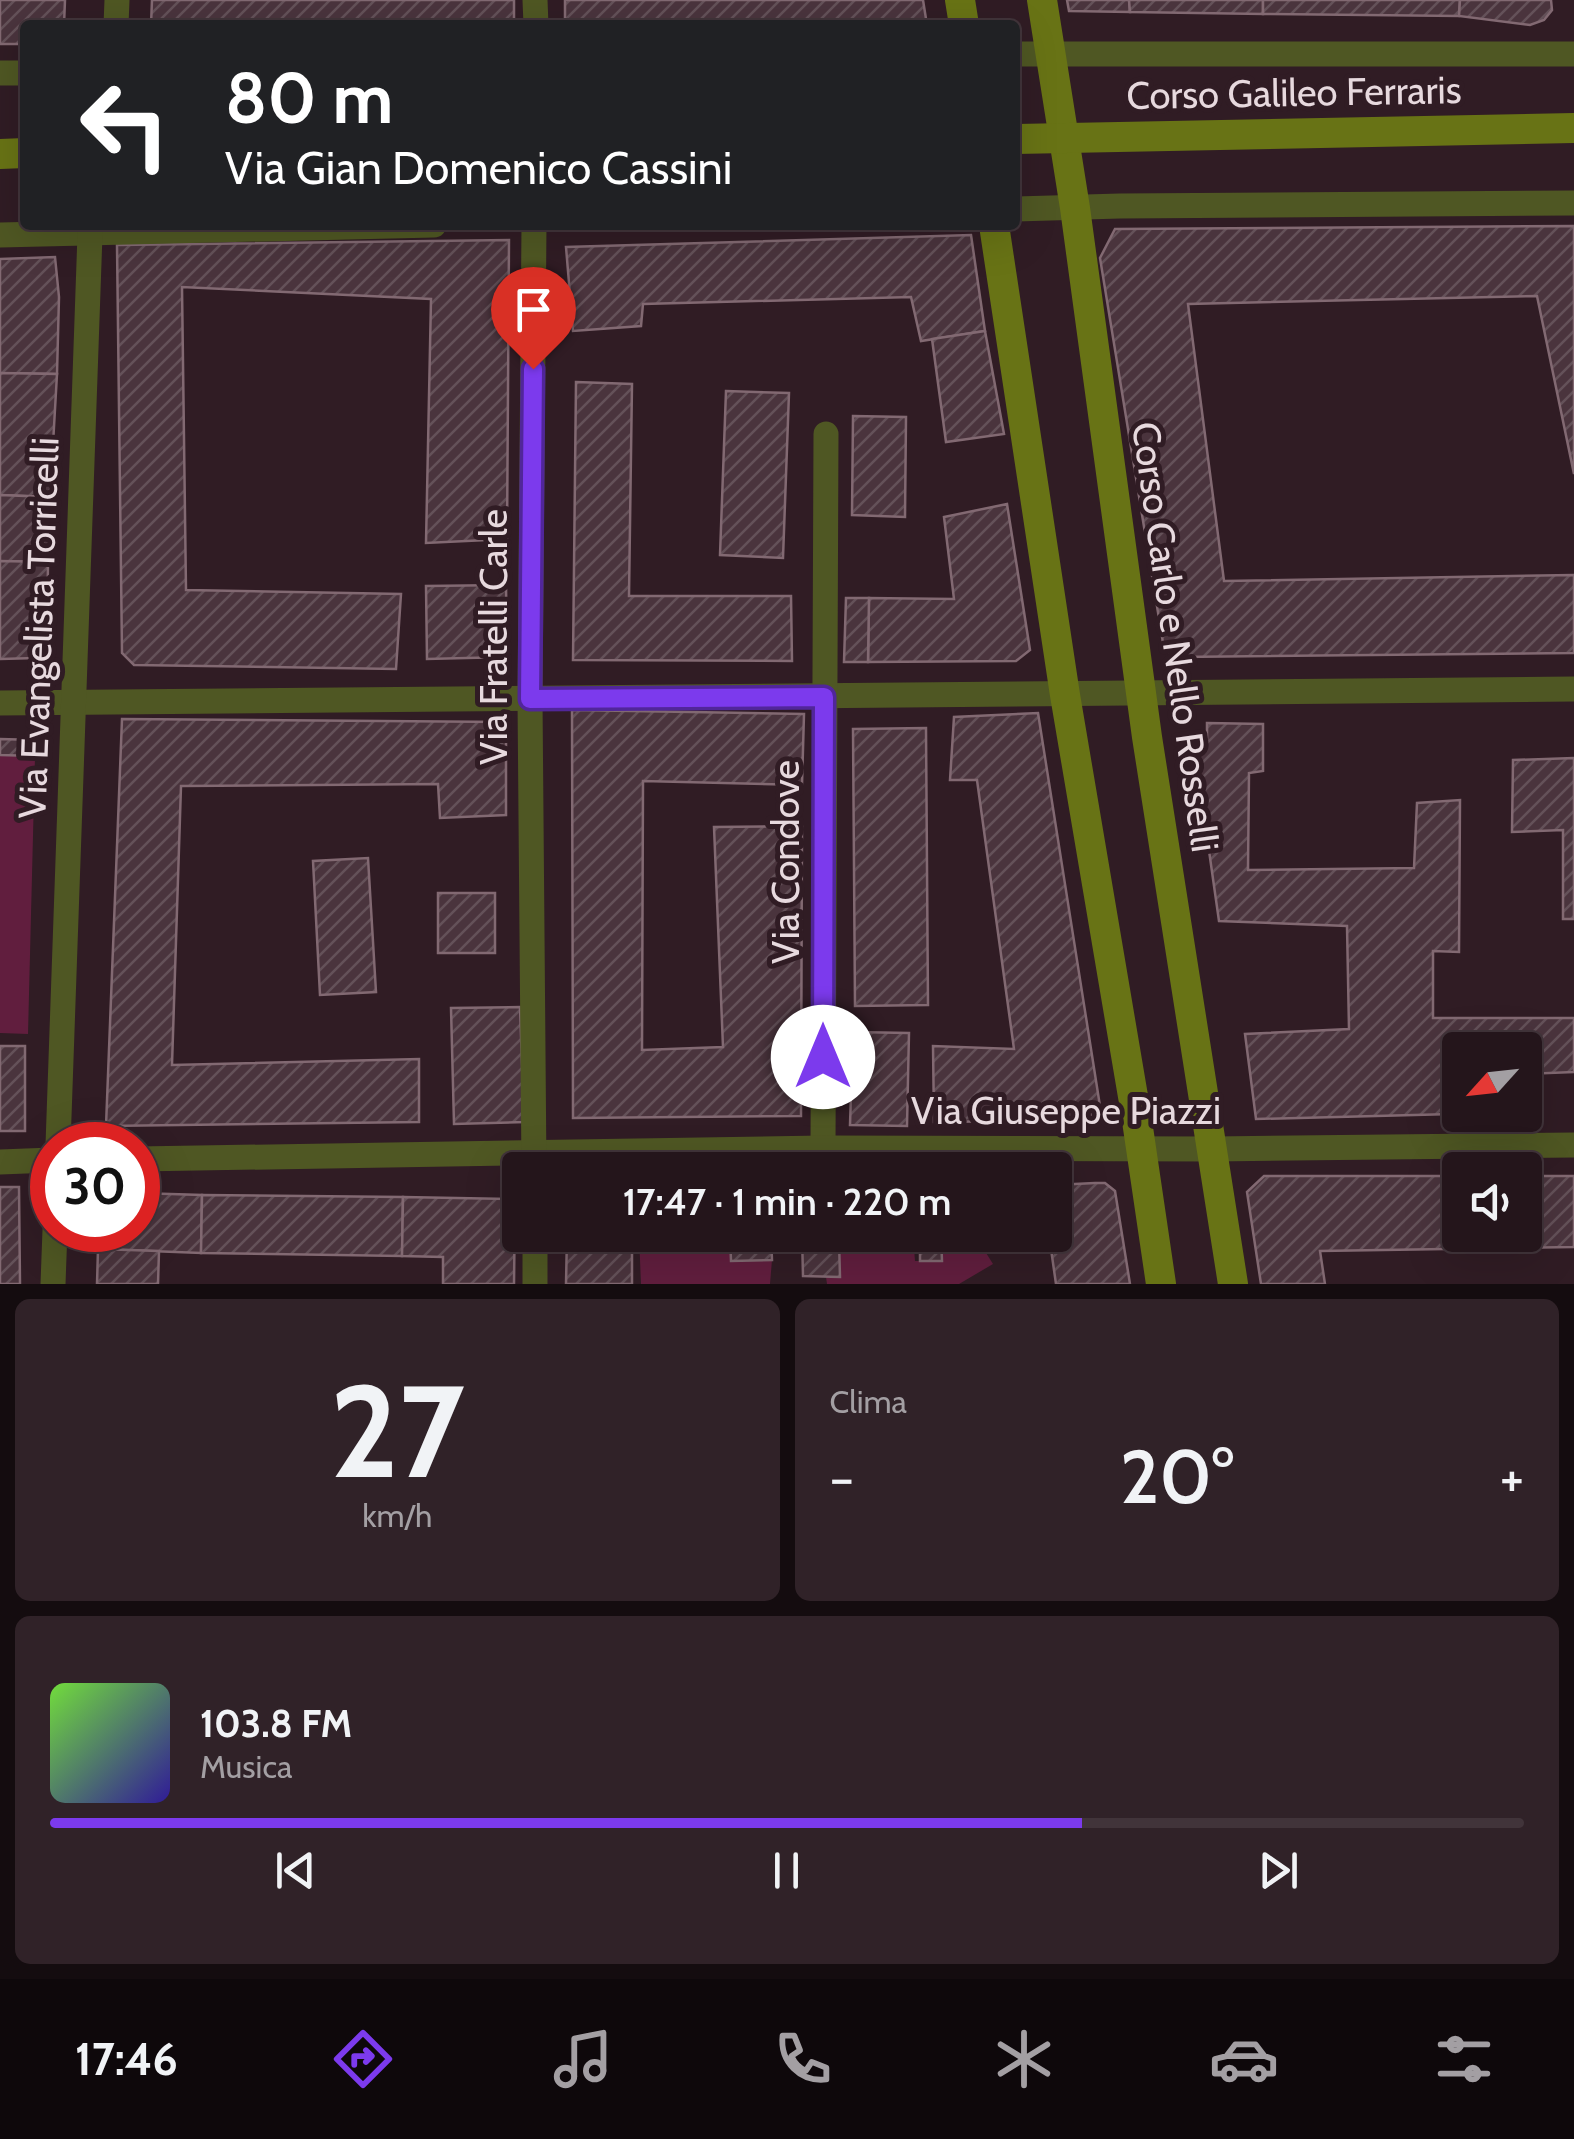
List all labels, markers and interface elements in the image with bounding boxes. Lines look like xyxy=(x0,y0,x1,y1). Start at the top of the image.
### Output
text: 80 m xyxy=(225,55,393,141)
icon: left xyxy=(60,60,190,190)
street label: Corso Galileo Ferraris xyxy=(1126,66,1462,119)
text: Via Gian Domenico Cassini xyxy=(225,141,732,195)
pin xyxy=(491,267,576,370)
icon: arrive xyxy=(506,282,561,337)
street label: Corso Carlo e Nello Rosselli xyxy=(1122,419,1229,855)
street label: Via Evangelista Torricelli xyxy=(8,437,69,819)
street label: Via Fratelli Carle xyxy=(470,509,517,765)
street label: Via Condove xyxy=(762,760,809,964)
position arrow xyxy=(771,1005,875,1109)
north arrow xyxy=(1442,1032,1542,1132)
map controls xyxy=(1442,1032,1542,1252)
street label: Via Giuseppe Piazzi xyxy=(911,1087,1221,1134)
speed limit sign: 30 xyxy=(30,1122,160,1252)
button: sound xyxy=(1442,1152,1542,1252)
text: 17:47 · 1 min · 220 m xyxy=(623,1178,951,1225)
text: 27 xyxy=(330,1352,465,1510)
text: Clima xyxy=(830,1382,907,1421)
text: 20° xyxy=(1120,1431,1234,1522)
text: − xyxy=(830,1444,854,1511)
text: + xyxy=(1500,1444,1524,1511)
text: km/h xyxy=(362,1496,432,1535)
text: 103.8 FM xyxy=(200,1700,352,1747)
text: Musica xyxy=(200,1747,292,1786)
icon: previous xyxy=(268,1843,323,1898)
icon: pause xyxy=(759,1843,814,1898)
icon: next xyxy=(1251,1843,1306,1898)
icon: directions xyxy=(328,2024,398,2094)
icon: music xyxy=(548,2024,618,2094)
icon: phone xyxy=(768,2024,838,2094)
icon: climate xyxy=(989,2024,1059,2094)
icon: car xyxy=(1209,2024,1279,2094)
icon: filters xyxy=(1429,2024,1499,2094)
text: 17:46 xyxy=(75,2032,178,2086)

